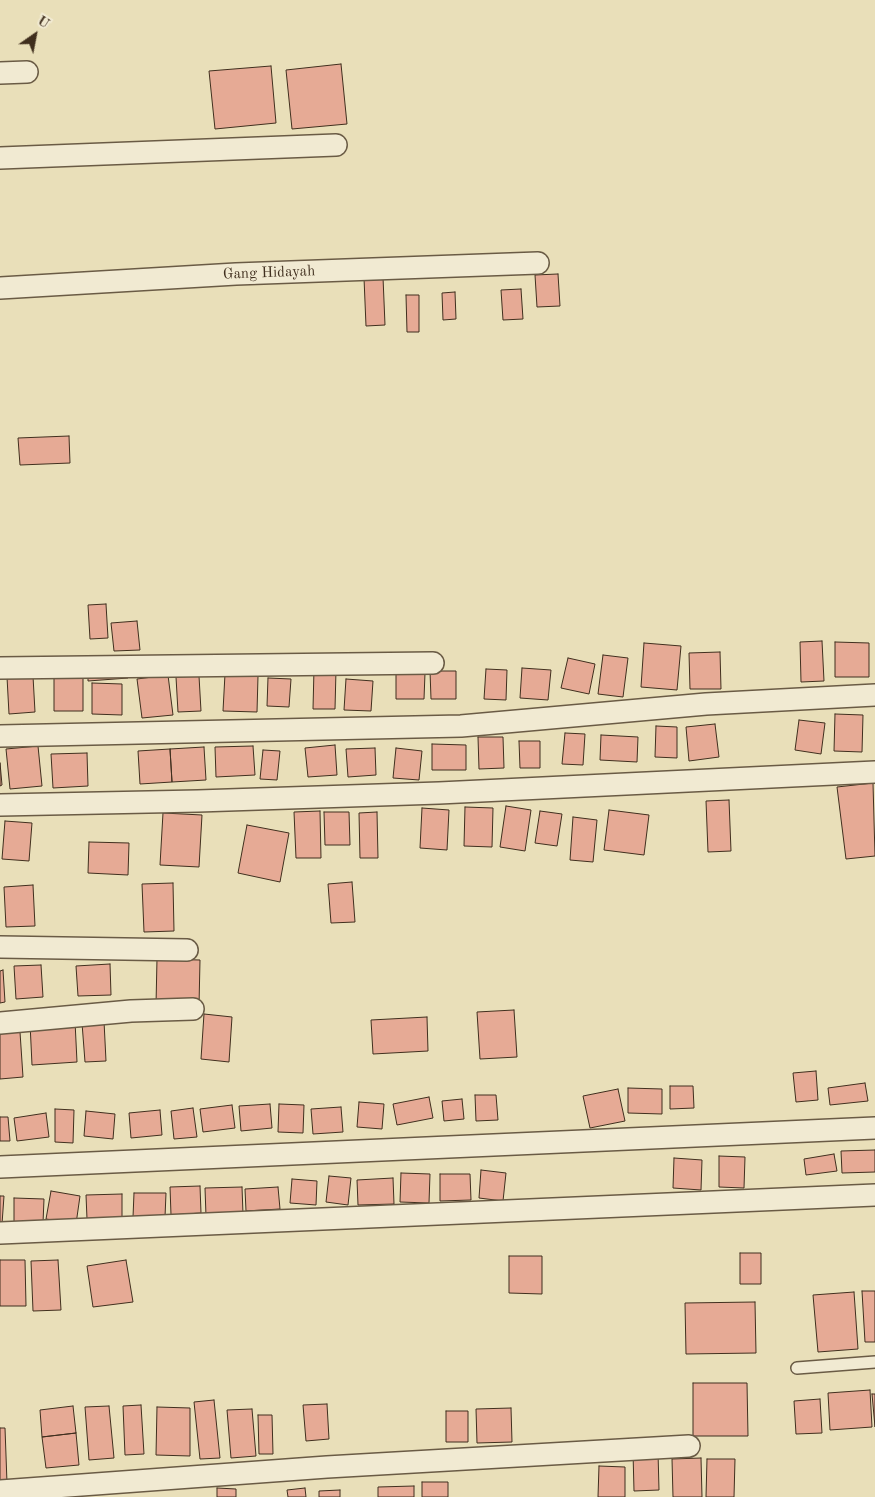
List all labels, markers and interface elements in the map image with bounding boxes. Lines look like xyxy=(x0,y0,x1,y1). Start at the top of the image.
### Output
north arrow xyxy=(10,10,60,60)
text: U xyxy=(35,14,52,31)
street label: Gang Hidayah xyxy=(222,262,316,284)

